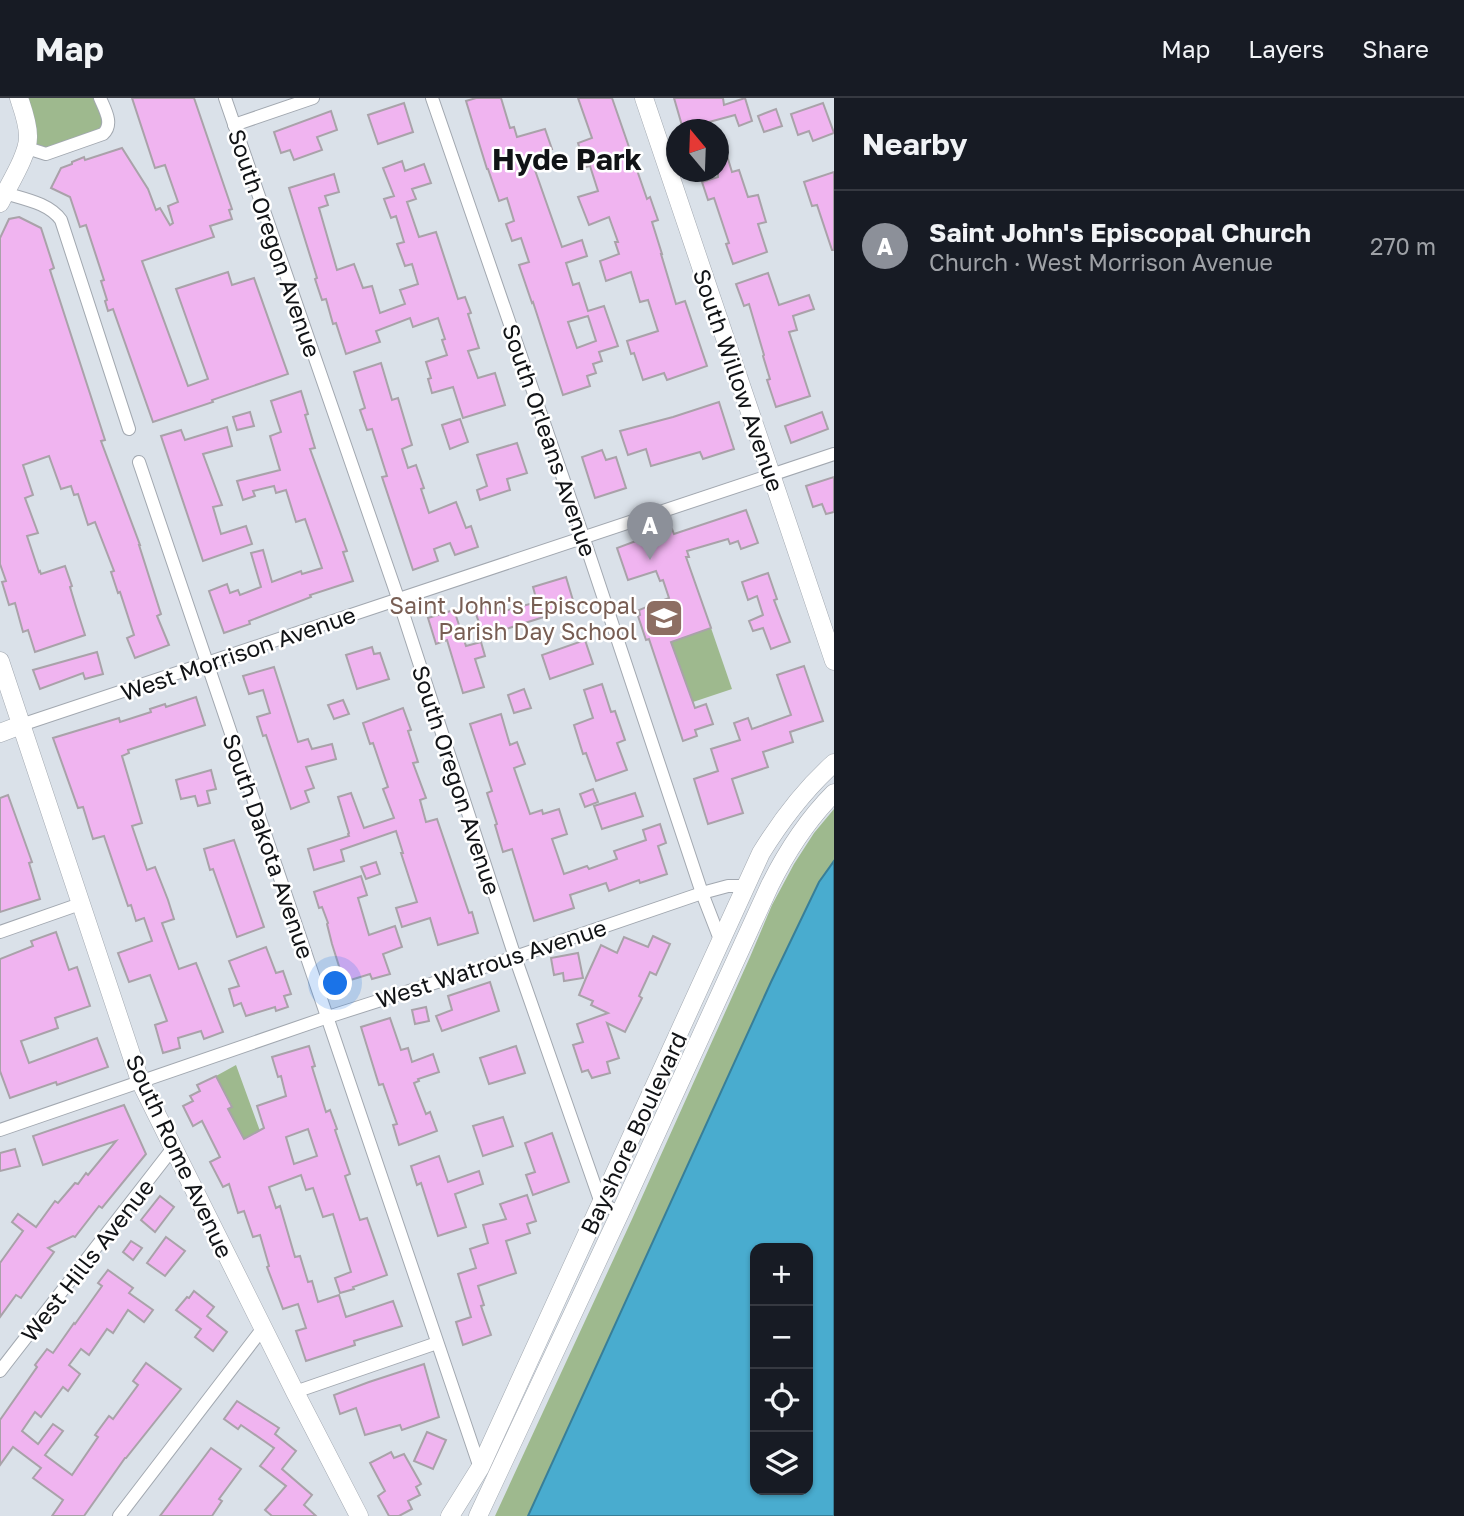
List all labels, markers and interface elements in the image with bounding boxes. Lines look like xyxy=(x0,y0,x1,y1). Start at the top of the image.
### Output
text: Map xyxy=(35,29,104,68)
text: Map xyxy=(1161,34,1210,63)
text: Layers xyxy=(1248,34,1324,63)
text: Share xyxy=(1362,34,1429,63)
north arrow xyxy=(666,119,729,182)
street label: South Oregon Avenue xyxy=(223,125,327,361)
text: Nearby xyxy=(862,126,967,162)
district label: Hyde Park xyxy=(492,141,643,177)
text: Saint John's Episcopal Church xyxy=(929,217,1311,248)
text: A xyxy=(877,232,893,260)
text: 270 m xyxy=(1370,232,1436,260)
text: Church · West Morrison Avenue xyxy=(929,248,1273,276)
street label: South Willow Avenue xyxy=(688,265,790,495)
street label: South Orleans Avenue xyxy=(497,320,603,560)
pin: A xyxy=(627,502,673,560)
place label: Saint John's Episcopal Parish Day School xyxy=(389,591,637,645)
school or university icon: Saint John's Episcopal Parish Day School xyxy=(643,597,685,639)
street label: West Morrison Avenue xyxy=(117,600,359,706)
street label: South Oregon Avenue xyxy=(407,662,507,898)
street label: South Dakota Avenue xyxy=(217,730,321,962)
street label: West Watrous Avenue xyxy=(372,913,610,1013)
your location xyxy=(318,966,352,1000)
street label: Bayshore Boulevard xyxy=(574,1027,692,1239)
street label: South Rome Avenue xyxy=(121,1050,239,1262)
street label: West Hills Avenue xyxy=(15,1173,159,1347)
map controls xyxy=(750,1243,813,1495)
button: + xyxy=(750,1243,813,1306)
button: − xyxy=(750,1306,813,1369)
button: locate xyxy=(750,1369,813,1432)
button: layers xyxy=(750,1432,813,1495)

